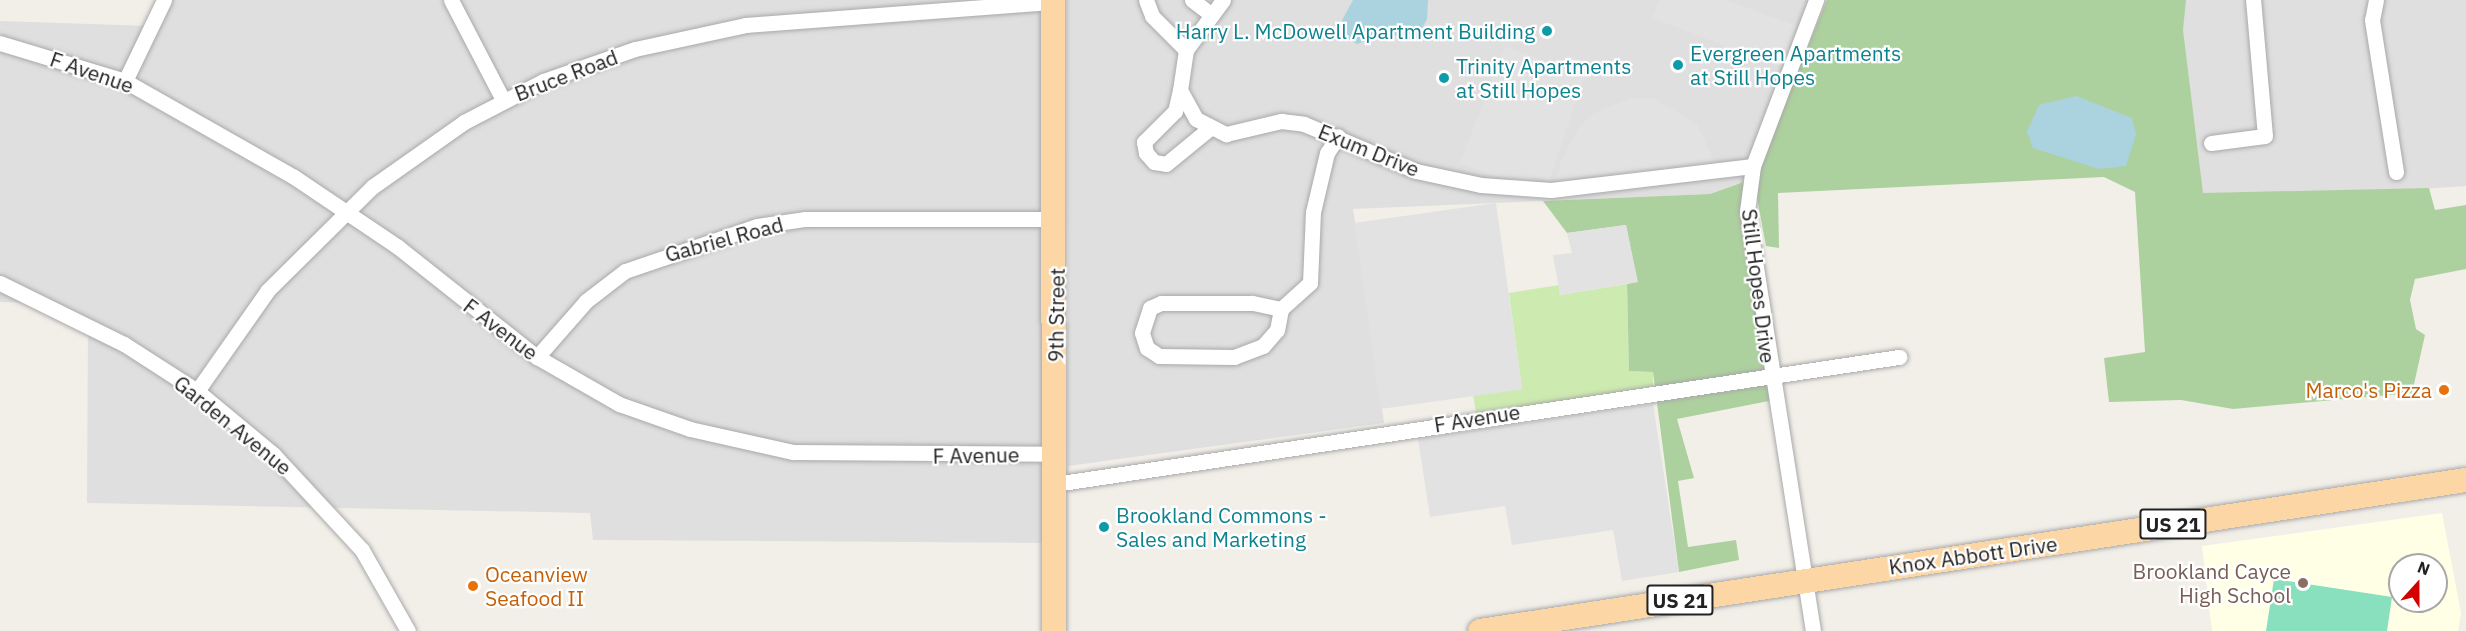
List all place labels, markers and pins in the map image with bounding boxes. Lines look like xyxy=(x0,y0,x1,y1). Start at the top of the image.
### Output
place label: Harry L. McDowell Apartment Building xyxy=(1176,18,1535,44)
marker: Harry L. McDowell Apartment Building xyxy=(1540,24,1554,38)
place label: Evergreen Apartments at Still Hopes xyxy=(1690,40,1901,90)
place label: Trinity Apartments at Still Hopes xyxy=(1456,53,1631,103)
marker: Evergreen Apartments at Still Hopes xyxy=(1671,58,1685,72)
marker: Trinity Apartments at Still Hopes xyxy=(1437,71,1451,85)
place label: Marco's Pizza xyxy=(2305,377,2432,403)
marker: Marco's Pizza xyxy=(2437,383,2451,397)
place label: Brookland Commons - Sales and Marketing xyxy=(1116,502,1327,552)
marker: Brookland Commons - Sales and Marketing xyxy=(1097,520,1111,534)
place label: Brookland Cayce High School xyxy=(2133,558,2291,608)
place label: Oceanview Seafood II xyxy=(485,561,588,611)
marker: Brookland Cayce High School xyxy=(2296,576,2310,590)
marker: Oceanview Seafood II xyxy=(466,579,480,593)

